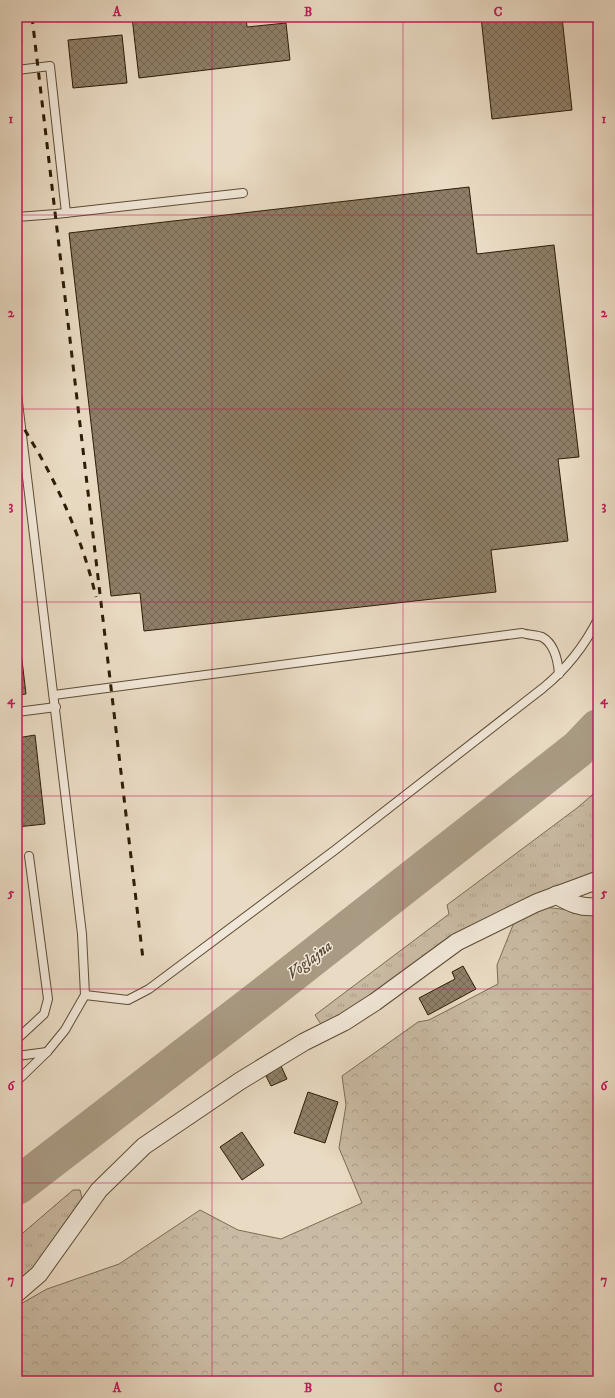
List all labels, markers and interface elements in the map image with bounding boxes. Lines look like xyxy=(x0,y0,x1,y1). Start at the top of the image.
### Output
text: A xyxy=(112,4,122,20)
text: B xyxy=(304,4,312,20)
text: C xyxy=(494,4,503,20)
text: 1 xyxy=(9,111,14,127)
text: 1 xyxy=(602,111,607,127)
text: 2 xyxy=(8,305,15,321)
text: 2 xyxy=(601,305,608,321)
text: 3 xyxy=(9,498,14,514)
text: 3 xyxy=(602,498,607,514)
text: 4 xyxy=(6,692,15,709)
text: 4 xyxy=(599,692,608,709)
text: 5 xyxy=(7,885,15,901)
text: 5 xyxy=(600,885,608,901)
water label: Voglajna xyxy=(283,936,336,984)
text: 6 xyxy=(8,1078,16,1094)
text: 6 xyxy=(601,1078,609,1094)
text: 7 xyxy=(8,1272,15,1288)
text: 7 xyxy=(601,1272,608,1288)
text: A xyxy=(112,1380,122,1396)
text: B xyxy=(304,1380,312,1396)
text: C xyxy=(494,1380,503,1396)

